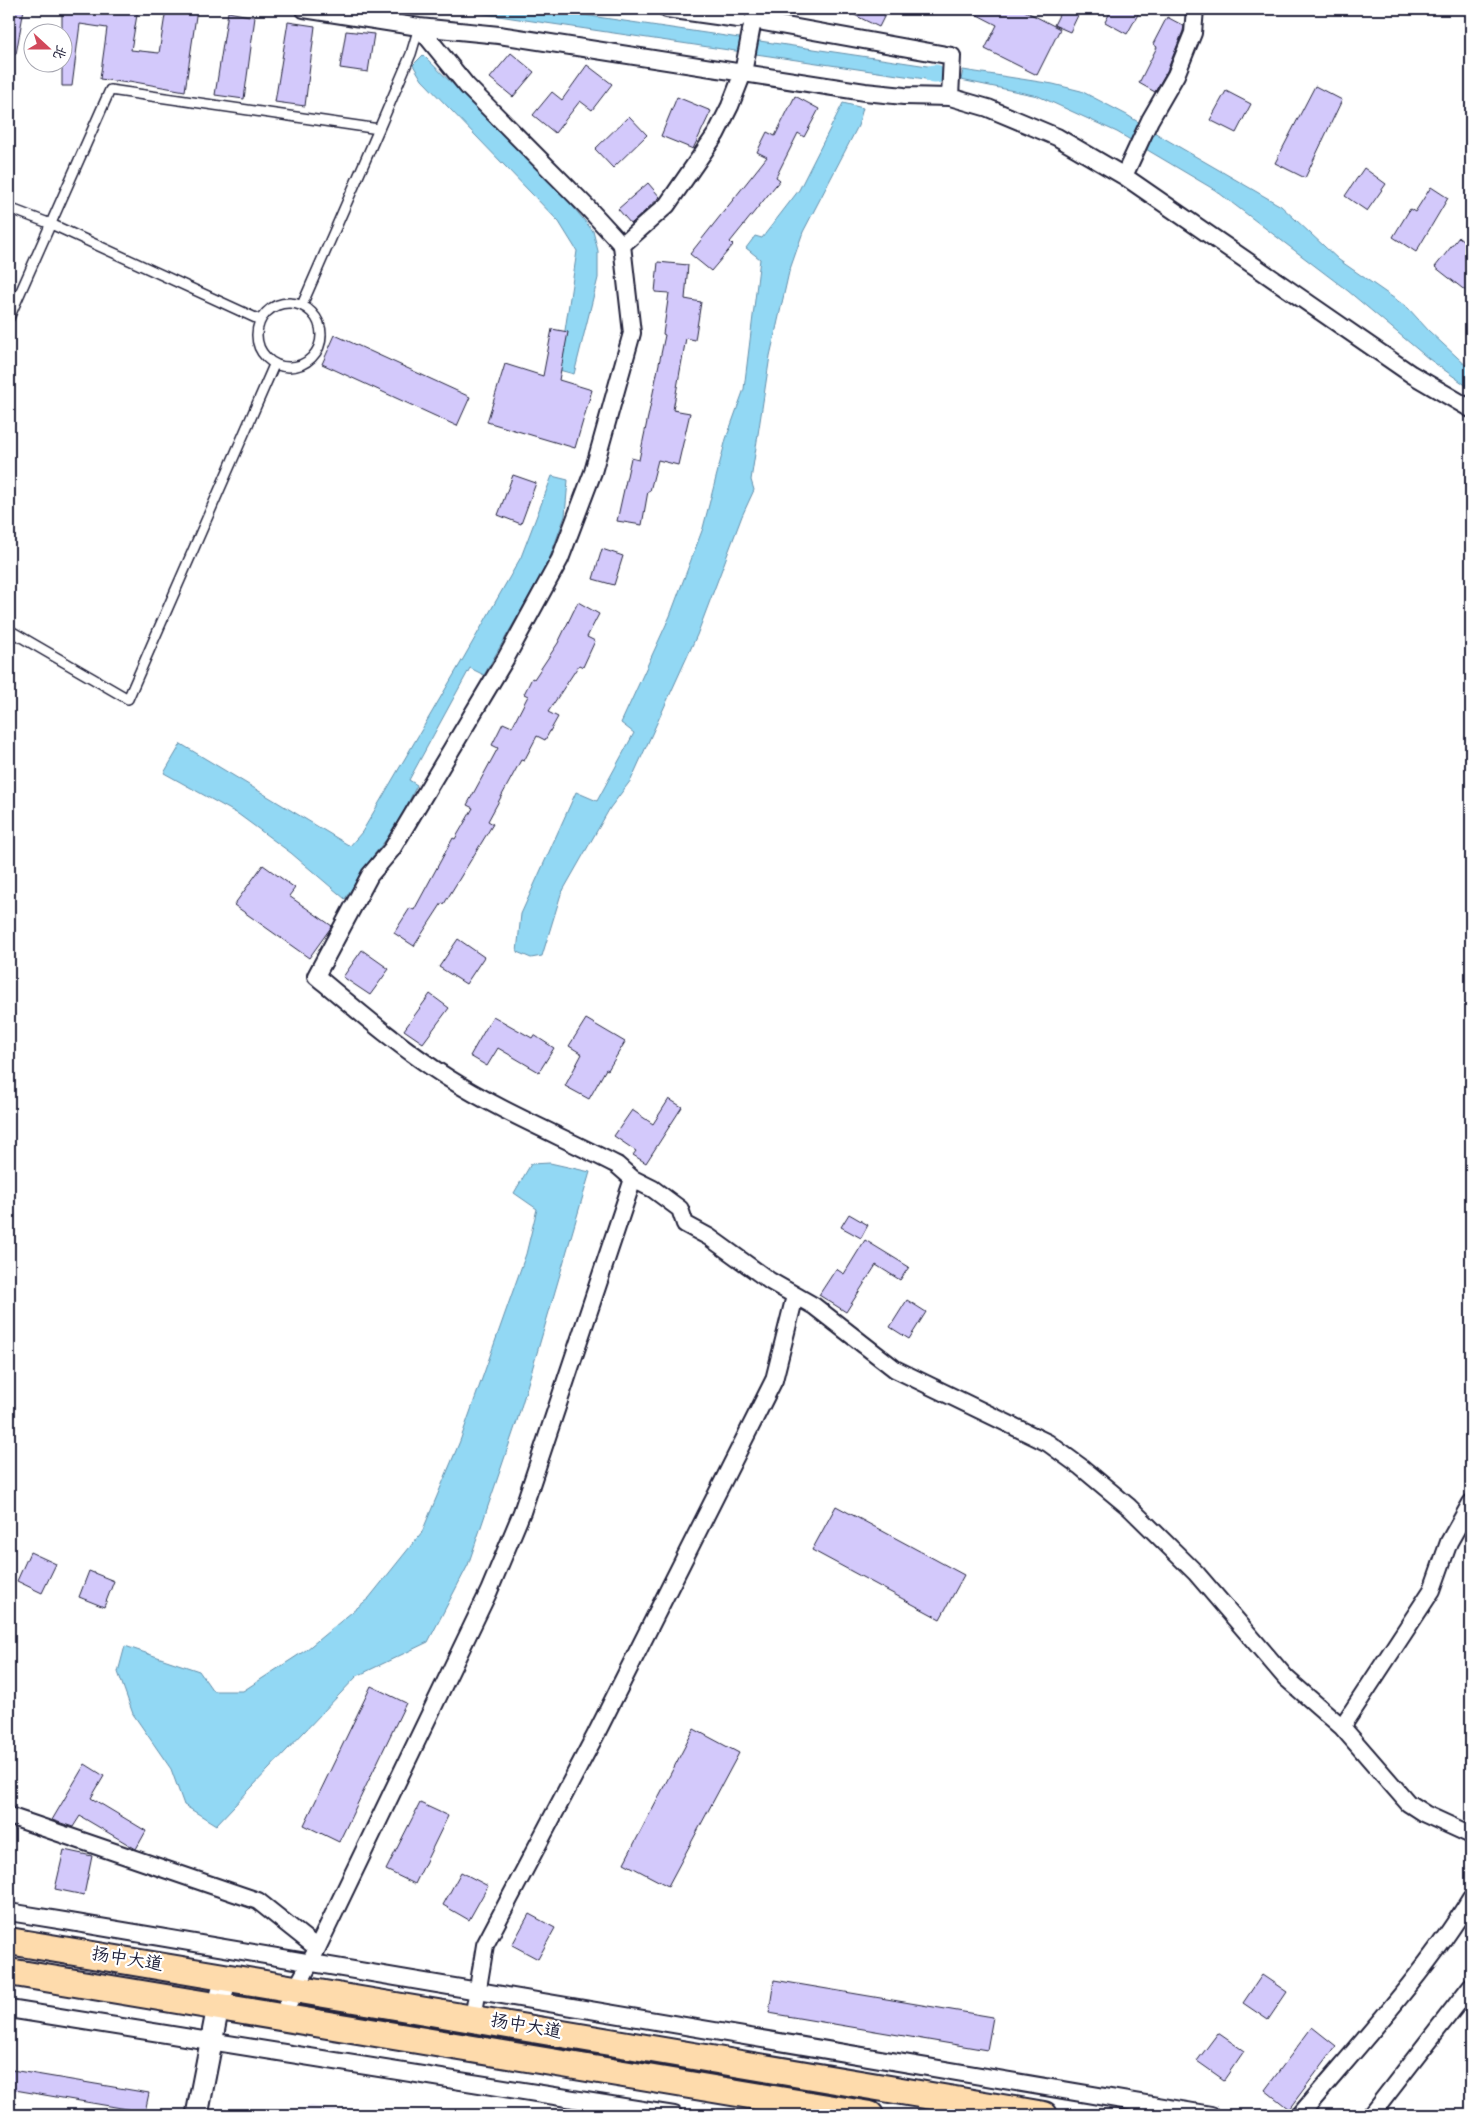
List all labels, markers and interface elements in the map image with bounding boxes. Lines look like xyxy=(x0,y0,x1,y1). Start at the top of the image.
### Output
north arrow xyxy=(22,22,72,72)
text: 北 xyxy=(47,42,68,61)
street label: 扬中大道 xyxy=(90,1944,164,1977)
street label: 扬中大道 xyxy=(489,2010,563,2045)

